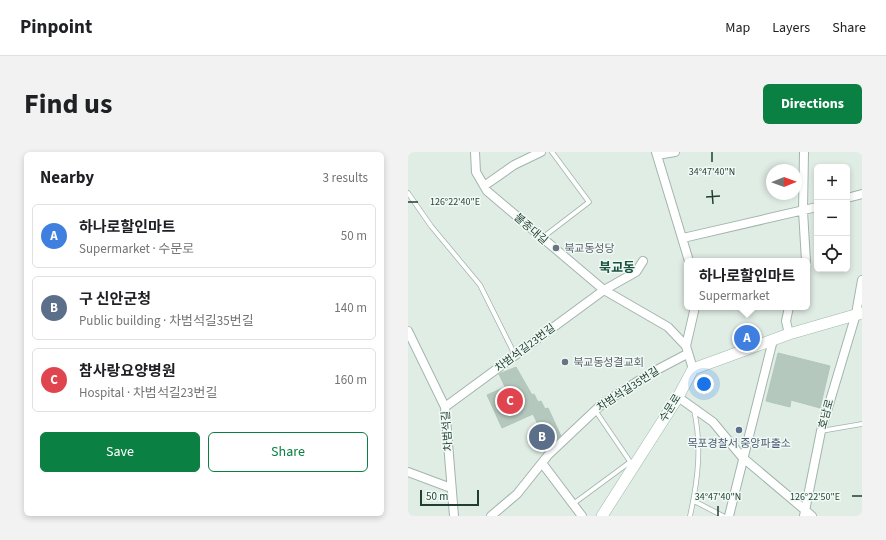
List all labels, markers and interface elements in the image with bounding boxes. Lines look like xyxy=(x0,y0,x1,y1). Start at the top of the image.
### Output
text: Pinpoint xyxy=(20,14,92,41)
text: Map xyxy=(725,18,750,38)
text: Layers xyxy=(772,18,810,38)
text: Share xyxy=(832,18,866,38)
text: Find us xyxy=(24,84,112,124)
button: Directions xyxy=(763,84,862,124)
north arrow xyxy=(766,164,802,200)
map controls xyxy=(814,164,850,272)
button: + xyxy=(814,164,850,200)
text: 34°47'40"N xyxy=(689,165,735,179)
text: Nearby xyxy=(40,166,94,190)
text: 3 results xyxy=(323,169,368,187)
text: 126°22'40"E xyxy=(430,195,480,209)
button: − xyxy=(814,200,850,236)
street label: 불종대길 xyxy=(511,210,551,248)
text: 하나로할인마트 xyxy=(79,217,176,238)
text: A xyxy=(50,227,58,245)
text: 50 m xyxy=(341,227,367,245)
button: locate xyxy=(814,236,850,272)
text: Supermarket · 수문로 xyxy=(79,240,194,258)
place label: 북교동성당 xyxy=(564,241,615,256)
marker: 북교동성당 xyxy=(551,243,561,253)
popup xyxy=(684,258,810,310)
district label: 북교동 xyxy=(599,259,635,277)
text: 하나로할인마트 xyxy=(699,266,795,287)
text: Supermarket xyxy=(699,287,770,305)
text: 구 신안군청 xyxy=(79,289,151,310)
text: B xyxy=(50,299,58,317)
text: 140 m xyxy=(334,299,367,317)
text: Public building · 차범석길35번길 xyxy=(79,312,254,330)
street label: 차범석길23번길 xyxy=(492,320,558,376)
pin: A xyxy=(734,323,760,353)
place label: 북교동성결교회 xyxy=(573,355,644,370)
marker: 북교동성결교회 xyxy=(560,357,570,367)
text: 참사랑요양병원 xyxy=(79,361,176,382)
street label: 차범석길35번길 xyxy=(594,363,662,415)
text: C xyxy=(50,371,58,389)
text: 160 m xyxy=(334,371,367,389)
your location xyxy=(694,374,714,394)
text: Hospital · 차범석길23번길 xyxy=(79,384,217,402)
pin: C xyxy=(497,386,523,416)
street label: 수문로 xyxy=(656,391,684,425)
street label: 호남로 xyxy=(815,397,837,431)
street label: 차범석길 xyxy=(438,410,456,452)
pin: B xyxy=(529,422,555,452)
marker: 목포경찰서 중앙파출소 xyxy=(734,425,744,435)
button: Save xyxy=(40,432,200,472)
button: Share xyxy=(208,432,368,472)
place label: 목포경찰서 중앙파출소 xyxy=(687,436,791,451)
scale bar xyxy=(420,488,479,507)
text: 50 m xyxy=(426,489,448,504)
text: 34°47'40"N xyxy=(695,490,741,504)
text: 126°22'50"E xyxy=(790,490,840,504)

